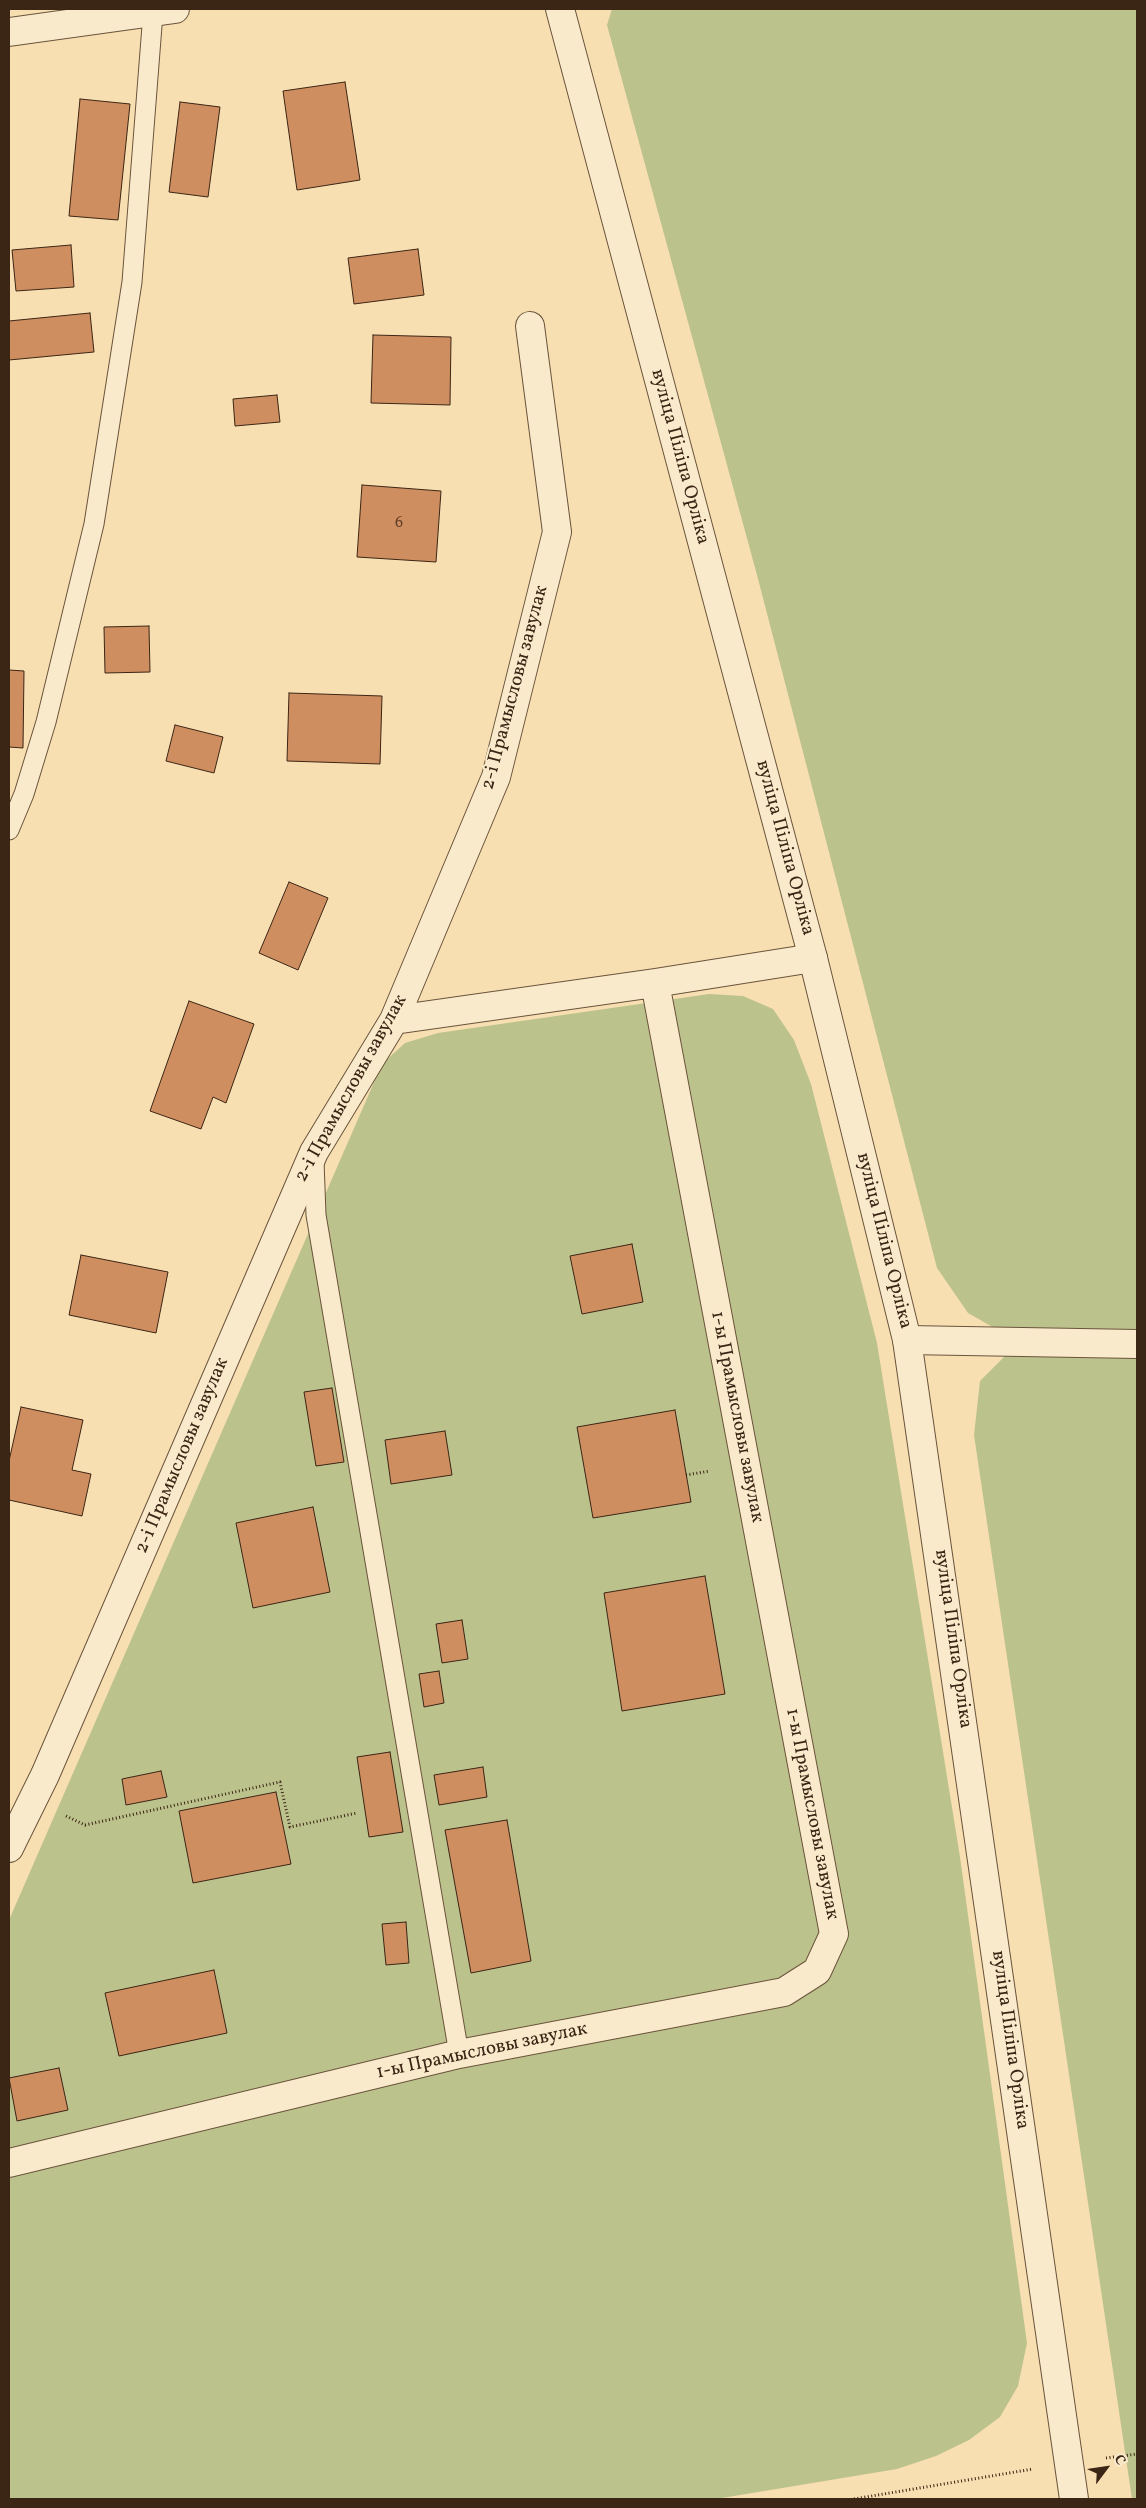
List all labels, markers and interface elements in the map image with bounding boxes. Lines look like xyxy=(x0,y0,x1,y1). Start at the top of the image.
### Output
street label: вуліца Піліпа Орліка xyxy=(645,367,713,547)
house number: 6 xyxy=(395,514,403,534)
street label: 2-і Прамысловы завулак xyxy=(478,583,554,793)
street label: вуліца Піліпа Орліка xyxy=(750,758,818,938)
street label: 2-і Прамысловы завулак xyxy=(291,991,413,1187)
street label: вуліца Піліпа Орліка xyxy=(850,1151,916,1331)
street label: 1-ы Прамысловы завулак xyxy=(704,1309,768,1525)
street label: 2-і Прамысловы завулак xyxy=(131,1355,235,1557)
street label: вуліца Піліпа Орліка xyxy=(928,1548,976,1730)
street label: 1-ы Прамысловы завулак xyxy=(779,1706,843,1922)
street label: вуліца Піліпа Орліка xyxy=(985,1949,1033,2131)
street label: 1-ы Прамысловы завулак xyxy=(375,2019,589,2085)
north arrow xyxy=(1081,2443,1131,2493)
text: С xyxy=(1109,2451,1130,2469)

